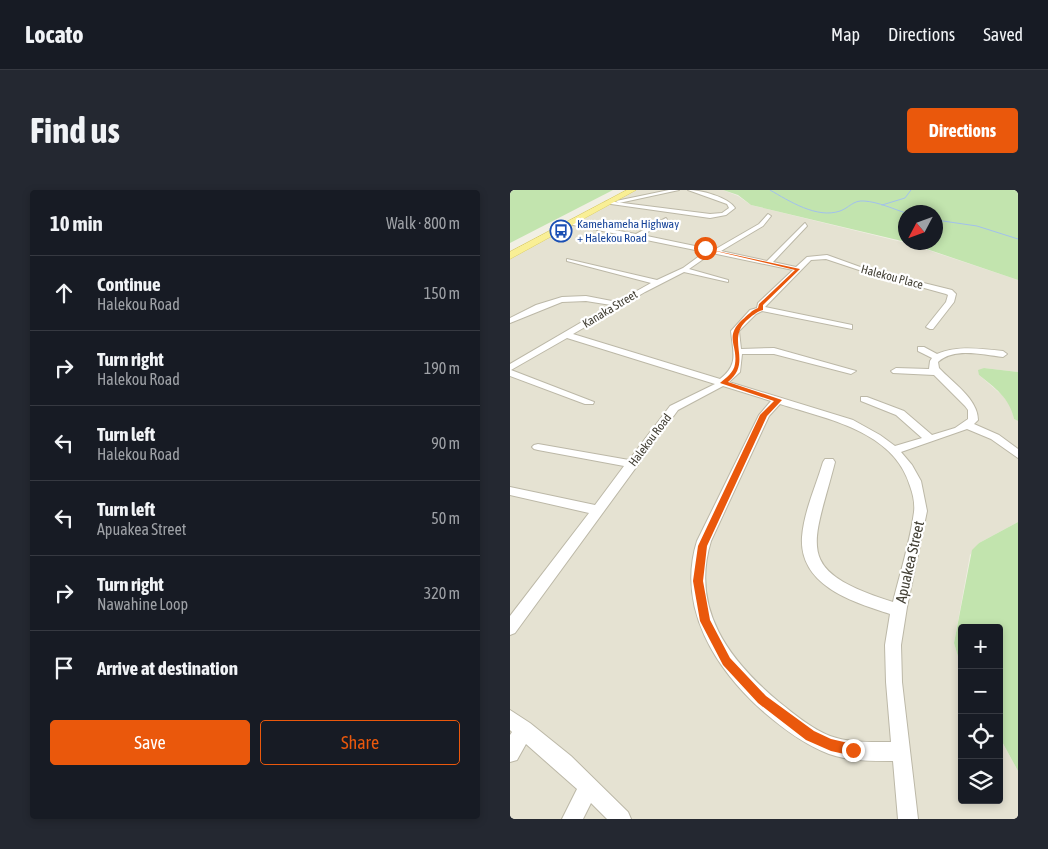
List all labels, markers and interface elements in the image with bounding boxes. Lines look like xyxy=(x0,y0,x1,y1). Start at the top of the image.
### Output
text: Locato xyxy=(25,21,84,48)
text: Map xyxy=(831,24,860,45)
text: Directions xyxy=(888,24,955,45)
text: Saved xyxy=(983,24,1023,45)
button: Directions xyxy=(907,108,1018,153)
text: Find us xyxy=(30,110,120,150)
north arrow xyxy=(898,205,943,250)
text: 10 min xyxy=(50,211,103,235)
text: Walk · 800 m xyxy=(386,214,460,232)
place label: Kamehameha Highway + Halekou Road xyxy=(577,217,679,245)
bus stop icon: Kamehameha Highway + Halekou Road xyxy=(549,219,573,243)
route start xyxy=(694,237,717,260)
street label: Halekou Place xyxy=(859,262,925,292)
text: Continue xyxy=(97,273,161,295)
icon: ahead xyxy=(50,279,78,307)
text: 150 m xyxy=(424,284,460,302)
street label: Kanaka Street xyxy=(580,287,640,331)
text: Halekou Road xyxy=(97,295,180,313)
text: Turn right xyxy=(97,348,164,370)
icon: right xyxy=(50,354,78,382)
text: 190 m xyxy=(424,359,460,377)
text: Halekou Road xyxy=(97,370,180,388)
street label: Halekou Road xyxy=(626,411,674,469)
text: Turn left xyxy=(97,423,155,445)
icon: left xyxy=(50,429,78,457)
text: 90 m xyxy=(431,434,460,452)
text: Halekou Road xyxy=(97,445,180,463)
text: Turn left xyxy=(97,498,155,520)
icon: left xyxy=(50,504,78,532)
text: 50 m xyxy=(431,509,460,527)
street label: Apuakea Street xyxy=(892,519,927,605)
text: Apuakea Street xyxy=(97,520,186,538)
text: Turn right xyxy=(97,573,164,595)
icon: right xyxy=(50,579,78,607)
text: 320 m xyxy=(424,584,460,602)
text: Nawahine Loop xyxy=(97,595,188,613)
map controls xyxy=(958,624,1003,804)
button: + xyxy=(958,624,1003,669)
icon: arrive xyxy=(50,654,78,682)
text: Arrive at destination xyxy=(97,657,238,679)
button: − xyxy=(958,669,1003,714)
button: locate xyxy=(958,714,1003,759)
button: Save xyxy=(50,720,250,765)
button: Share xyxy=(260,720,460,765)
route end xyxy=(842,739,865,762)
button: layers xyxy=(958,759,1003,804)

